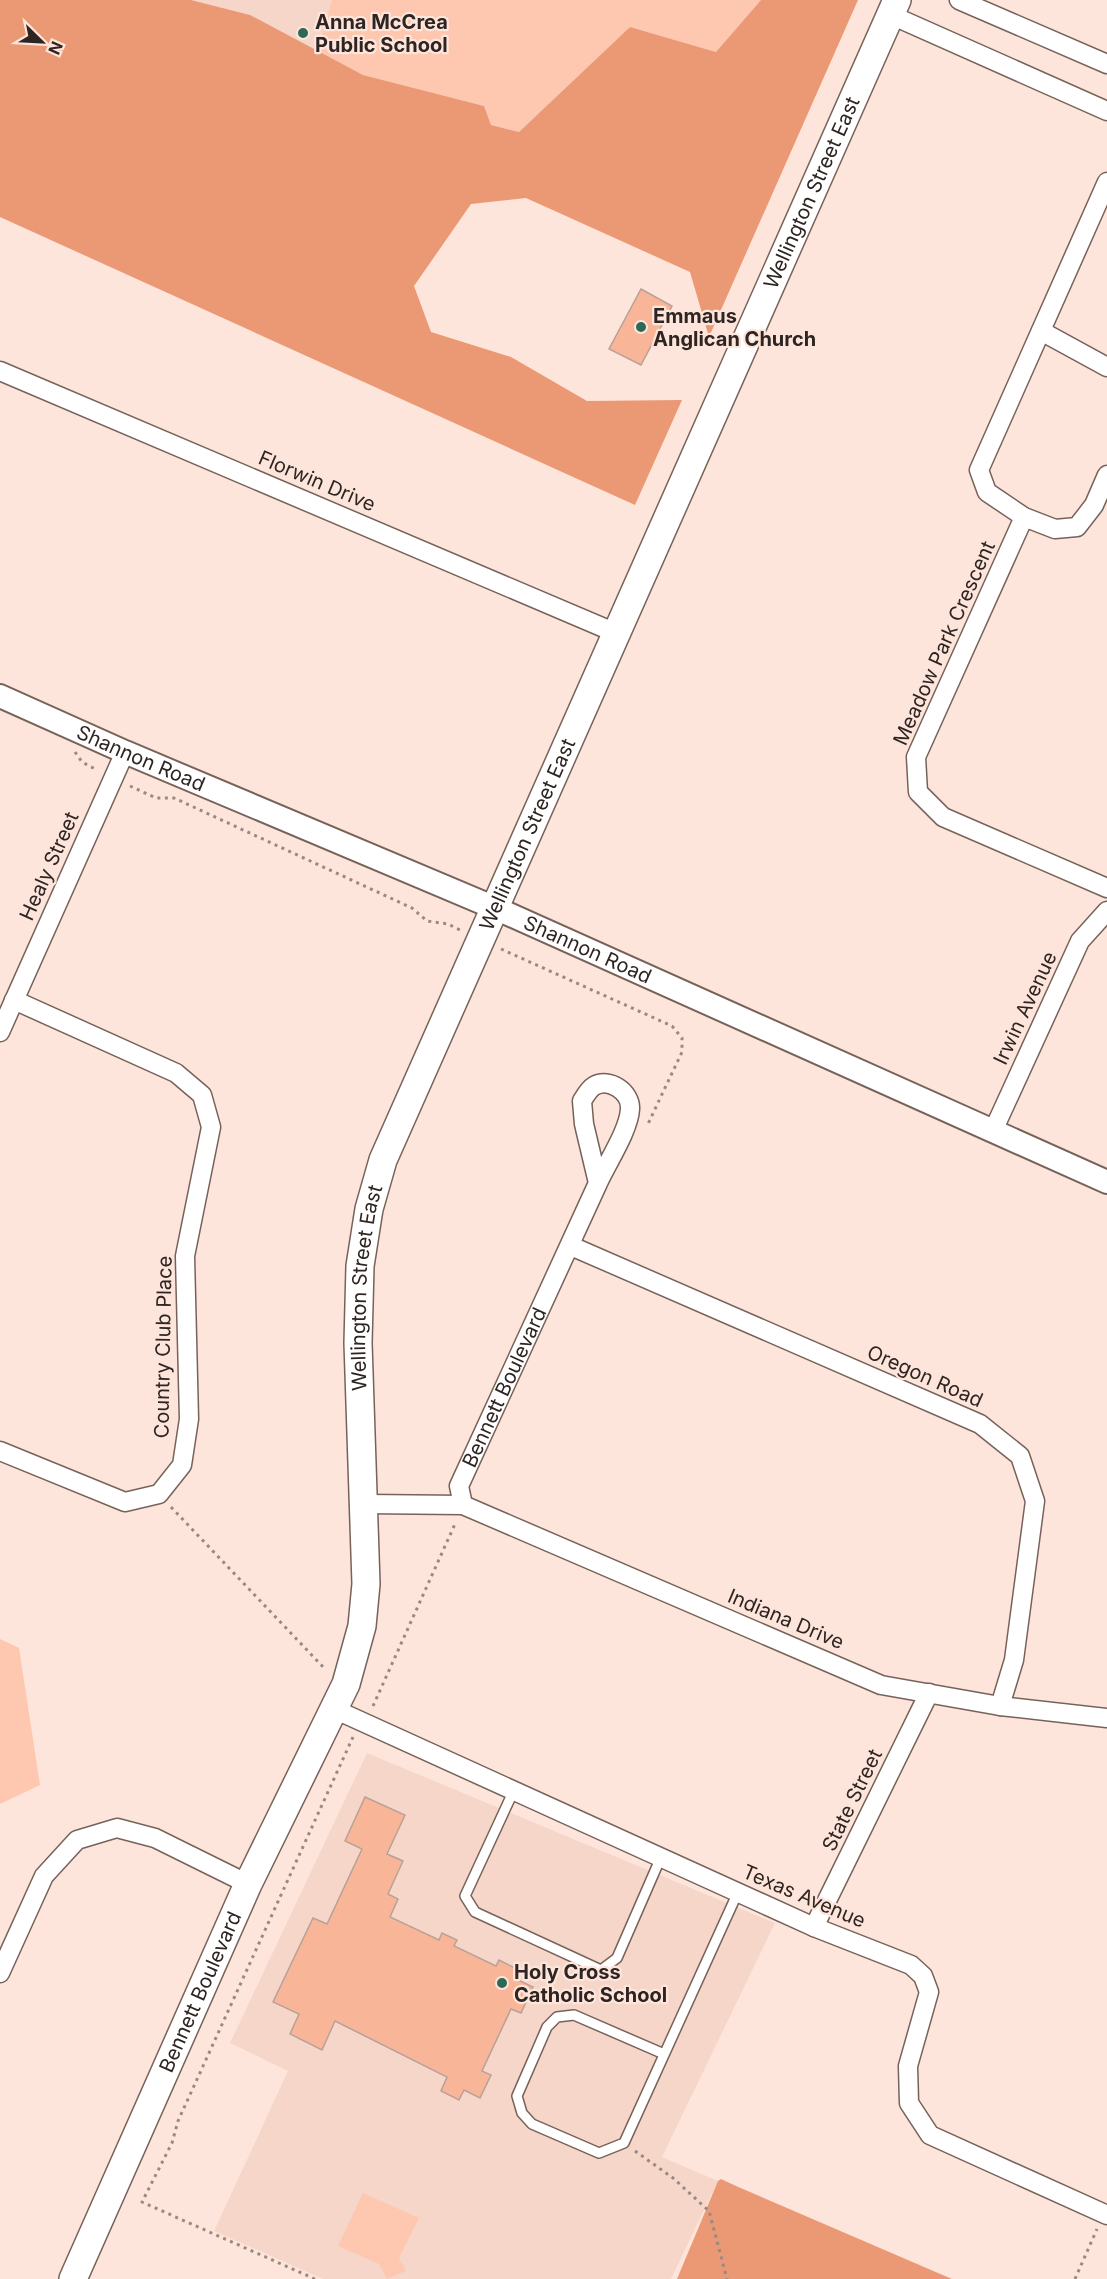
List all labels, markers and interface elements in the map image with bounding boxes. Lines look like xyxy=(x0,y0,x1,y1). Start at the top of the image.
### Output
place label: Anna McCrea Public School xyxy=(315,10,448,57)
north arrow xyxy=(12,12,72,72)
marker: Anna McCrea Public School xyxy=(296,26,310,40)
text: N xyxy=(44,38,67,58)
street label: Wellington Street East xyxy=(759,93,865,292)
place label: Emmaus Anglican Church xyxy=(653,304,816,351)
marker: Emmaus Anglican Church xyxy=(634,320,648,334)
street label: Florwin Drive xyxy=(255,446,379,516)
street label: Meadow Park Crescent xyxy=(888,537,1000,749)
street label: Shannon Road xyxy=(73,720,209,796)
street label: Wellington Street East xyxy=(474,734,580,934)
street label: Healy Street xyxy=(14,808,84,924)
street label: Shannon Road xyxy=(520,910,655,988)
street label: Irwin Avenue xyxy=(988,948,1062,1068)
street label: Wellington Street East xyxy=(346,1182,387,1391)
street label: Country Club Place xyxy=(149,1256,177,1438)
street label: Bennett Boulevard xyxy=(457,1304,551,1471)
street label: Oregon Road xyxy=(863,1340,987,1412)
street label: Indiana Drive xyxy=(724,1584,848,1654)
street label: State Street xyxy=(817,1745,887,1855)
street label: Texas Avenue xyxy=(739,1859,869,1933)
street label: Bennett Boulevard xyxy=(154,1908,246,2076)
place label: Holy Cross Catholic School xyxy=(514,1960,667,2007)
marker: Holy Cross Catholic School xyxy=(495,1976,509,1990)

